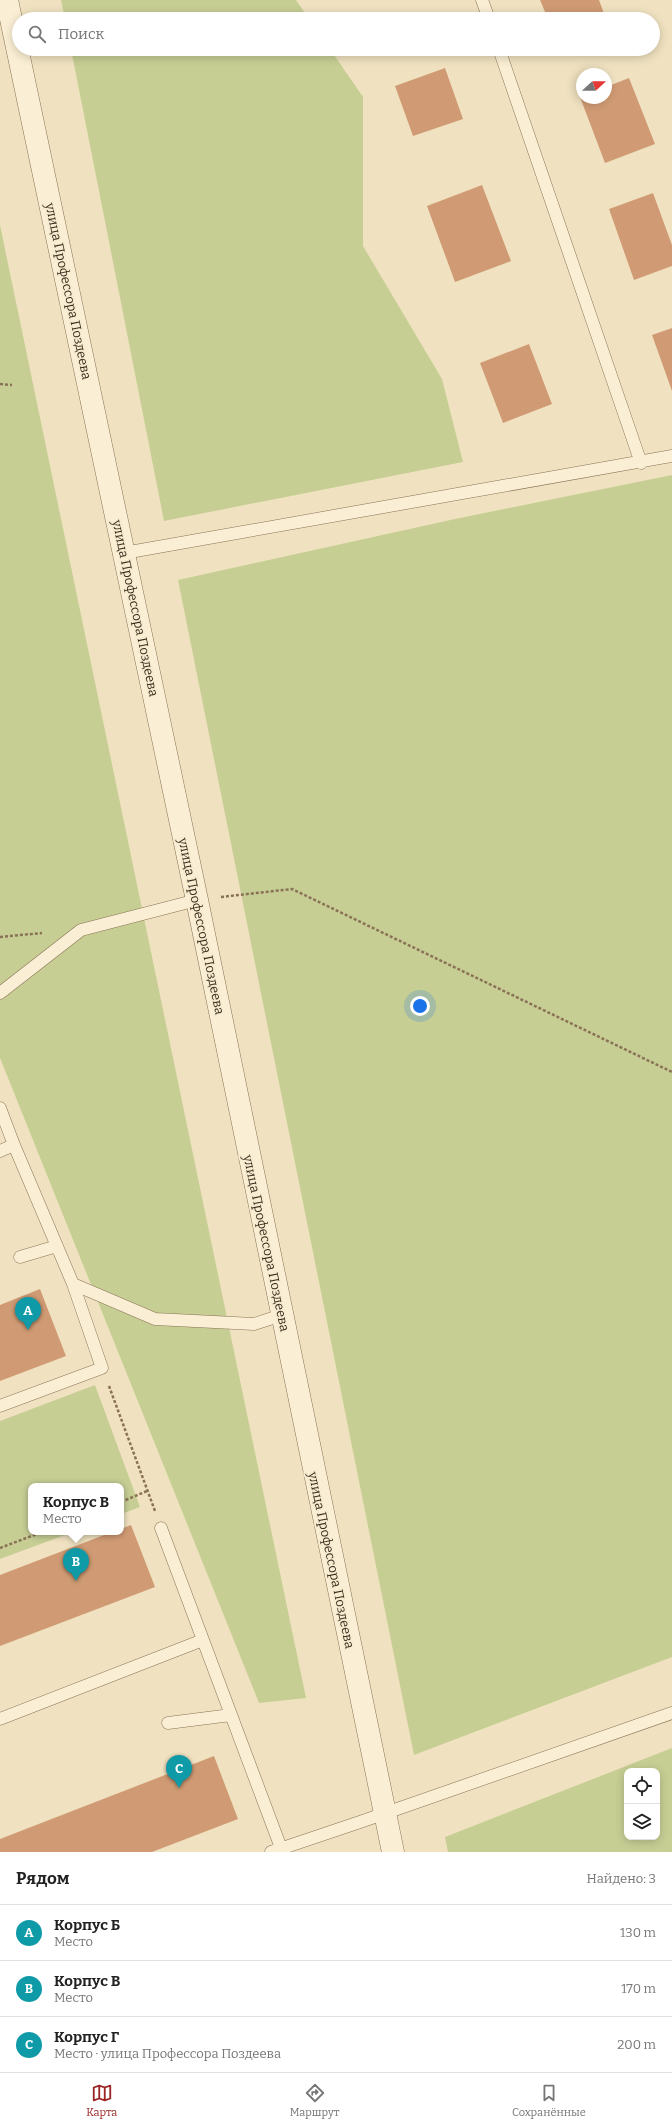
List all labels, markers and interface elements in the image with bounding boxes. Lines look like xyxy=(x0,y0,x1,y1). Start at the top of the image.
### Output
search box xyxy=(12,12,660,56)
icon: search xyxy=(26,23,48,45)
text: Поиск xyxy=(58,25,104,43)
north arrow xyxy=(576,68,612,104)
street label: улица Профессора Поздеева xyxy=(42,200,95,381)
street label: улица Профессора Поздеева xyxy=(109,517,162,698)
street label: улица Профессора Поздеева xyxy=(175,835,228,1016)
your location xyxy=(410,996,430,1016)
street label: улица Профессора Поздеева xyxy=(240,1152,293,1333)
pin: A xyxy=(15,1297,41,1330)
street label: улица Профессора Поздеева xyxy=(305,1469,358,1650)
popup xyxy=(28,1483,124,1535)
text: Корпус В xyxy=(43,1493,109,1511)
text: Место xyxy=(43,1511,82,1526)
pin: B xyxy=(63,1548,89,1581)
pin: C xyxy=(166,1755,192,1788)
map controls xyxy=(624,1768,660,1840)
button: locate xyxy=(624,1768,660,1804)
button: layers xyxy=(624,1804,660,1840)
text: Рядом xyxy=(16,1868,69,1889)
text: Найдено: 3 xyxy=(587,1871,656,1886)
text: Корпус Б xyxy=(54,1916,120,1934)
text: A xyxy=(24,1925,34,1940)
text: 130 m xyxy=(620,1925,656,1940)
text: Место xyxy=(54,1934,93,1949)
text: Корпус В xyxy=(54,1972,120,1990)
text: B xyxy=(25,1981,33,1996)
text: 170 m xyxy=(621,1981,656,1996)
text: Место xyxy=(54,1990,93,2005)
text: Корпус Г xyxy=(54,2028,119,2046)
text: C xyxy=(25,2037,33,2052)
text: 200 m xyxy=(617,2037,656,2052)
text: Место · улица Профессора Поздеева xyxy=(54,2046,281,2061)
tab: Карта xyxy=(86,2082,117,2119)
tab: Маршрут xyxy=(290,2082,339,2119)
tab: Сохранённые xyxy=(512,2082,586,2119)

